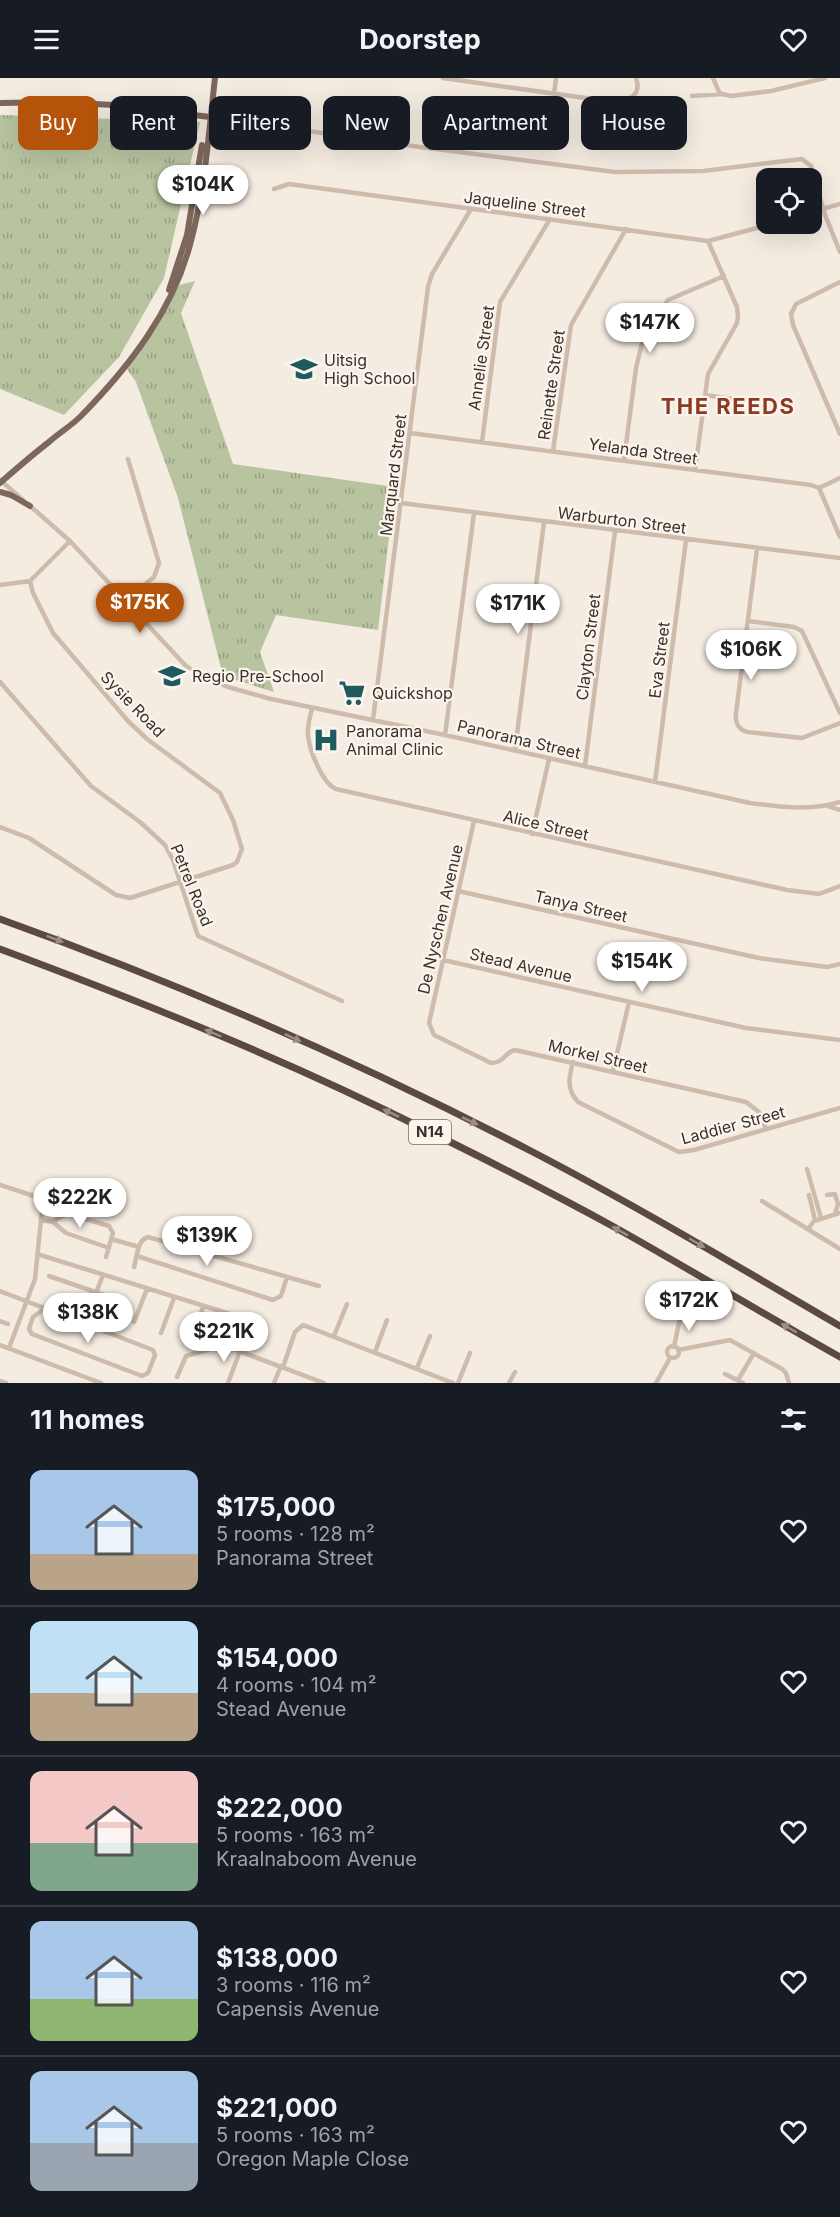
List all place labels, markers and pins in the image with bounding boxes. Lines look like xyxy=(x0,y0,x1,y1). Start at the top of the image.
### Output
pin: $104K xyxy=(161,165,245,216)
pin: $147K xyxy=(608,303,692,354)
place label: Uitsig High School xyxy=(324,350,415,388)
school or university icon: Uitsig High School xyxy=(289,354,319,384)
pin: $175K xyxy=(98,583,182,634)
pin: $171K xyxy=(476,584,560,635)
pin: $106K xyxy=(709,630,793,681)
school or university icon: Regio Pre-School xyxy=(157,661,187,691)
place label: Regio Pre-School xyxy=(192,666,324,686)
supermarket icon: Quickshop xyxy=(337,678,367,708)
place label: Quickshop xyxy=(372,683,453,703)
place label: Panorama Animal Clinic xyxy=(346,721,444,759)
hospital icon: Panorama Animal Clinic xyxy=(311,725,341,755)
pin: $154K xyxy=(600,942,684,993)
pin: $222K xyxy=(38,1178,122,1229)
pin: $139K xyxy=(165,1216,249,1267)
pin: $172K xyxy=(647,1281,731,1332)
pin: $138K xyxy=(46,1293,130,1344)
pin: $221K xyxy=(182,1312,266,1363)

